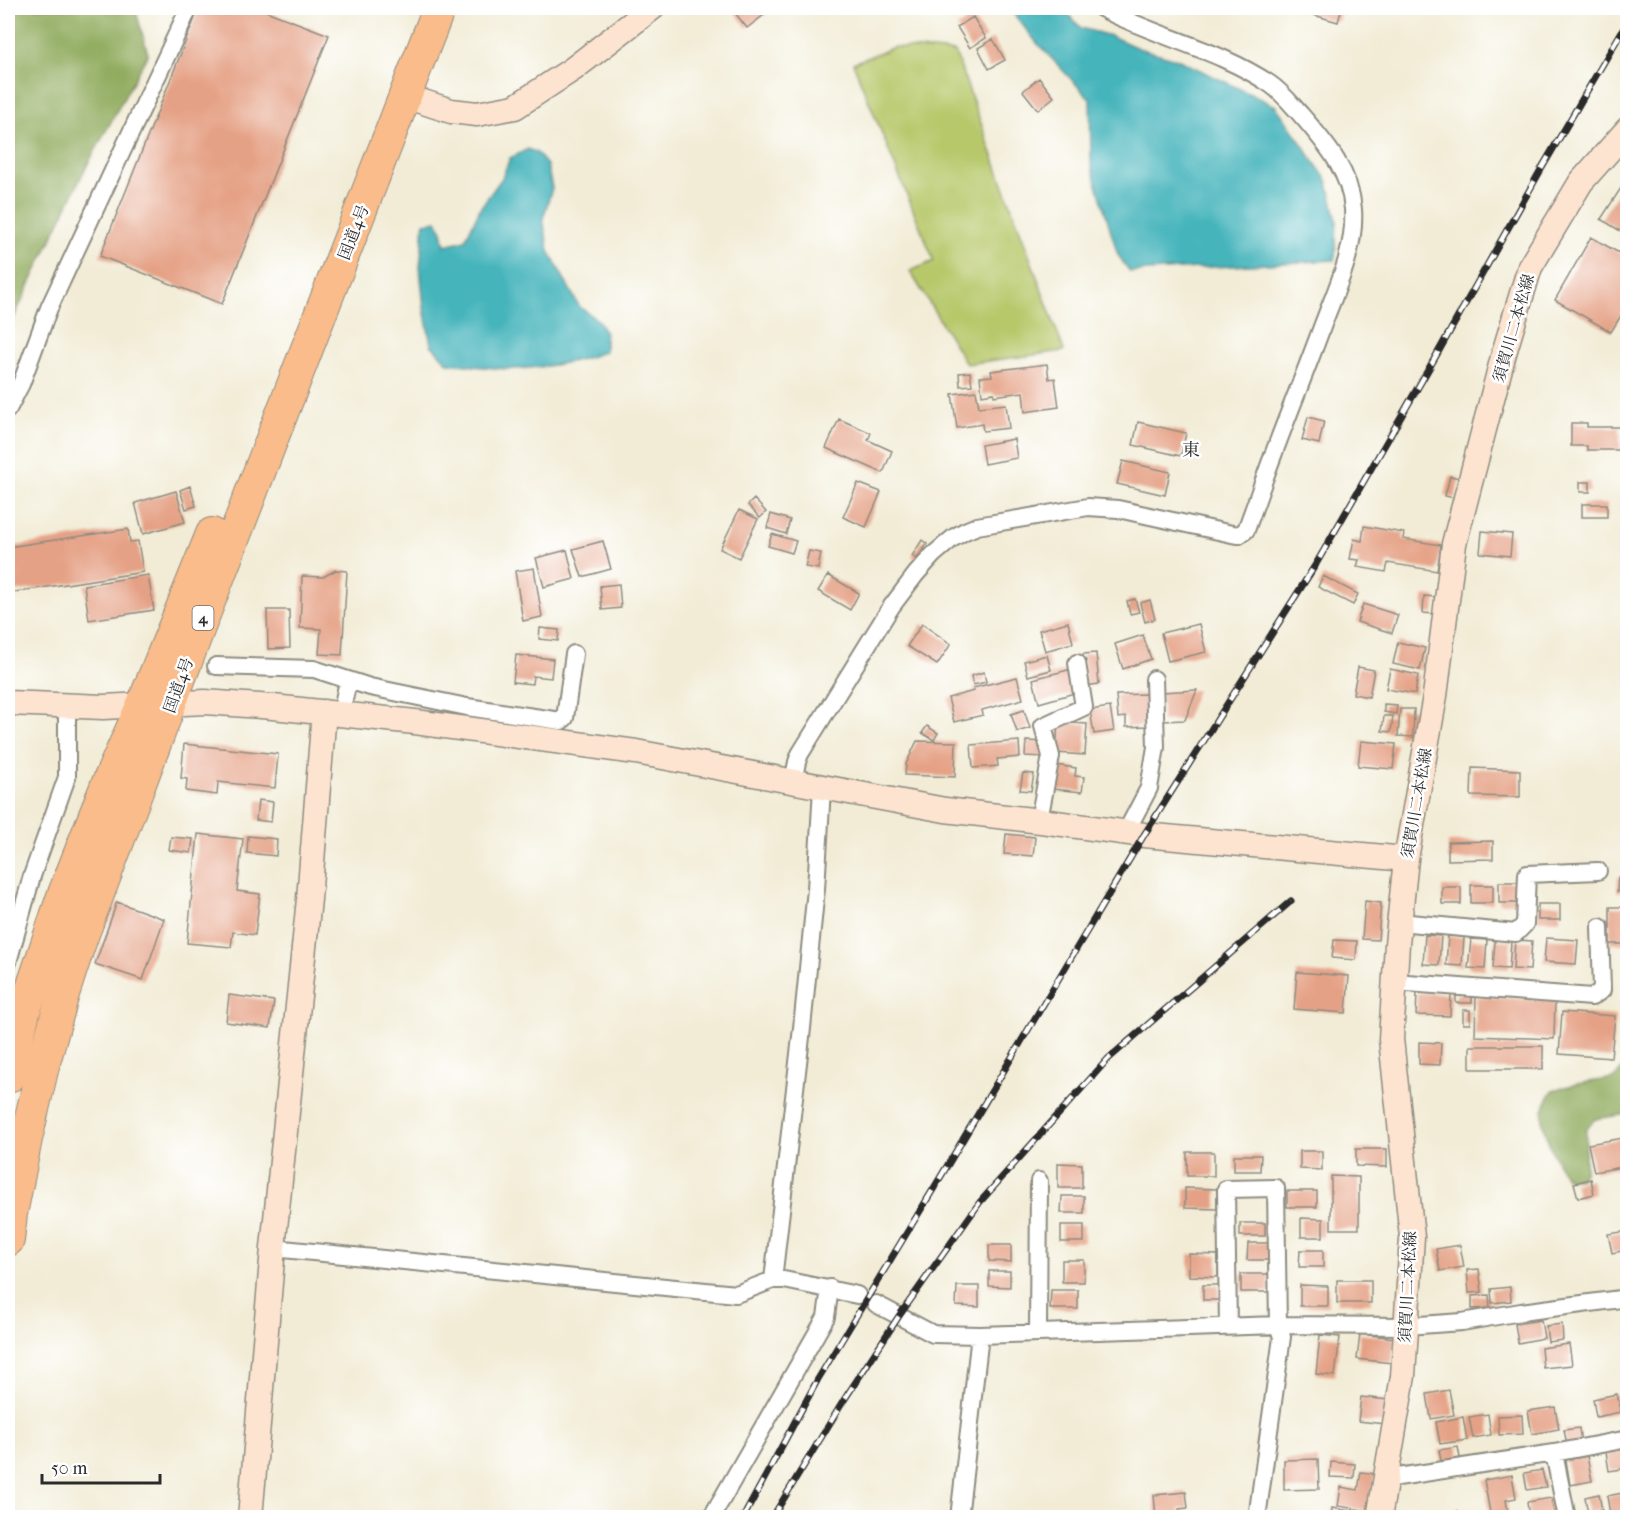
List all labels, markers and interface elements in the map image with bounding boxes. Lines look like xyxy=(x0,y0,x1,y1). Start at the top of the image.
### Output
street label: 国道4号 xyxy=(334,202,373,262)
street label: 須賀川二本松線 xyxy=(1489,272,1538,385)
district label: 東 xyxy=(1182,440,1200,461)
road number: 4 xyxy=(192,606,214,630)
street label: 国道4号 xyxy=(160,655,197,715)
street label: 須賀川二本松線 xyxy=(1397,746,1436,860)
street label: 須賀川二本松線 xyxy=(1395,1231,1420,1343)
scale bar xyxy=(42,1447,160,1485)
text: 50 m xyxy=(51,1458,88,1479)

